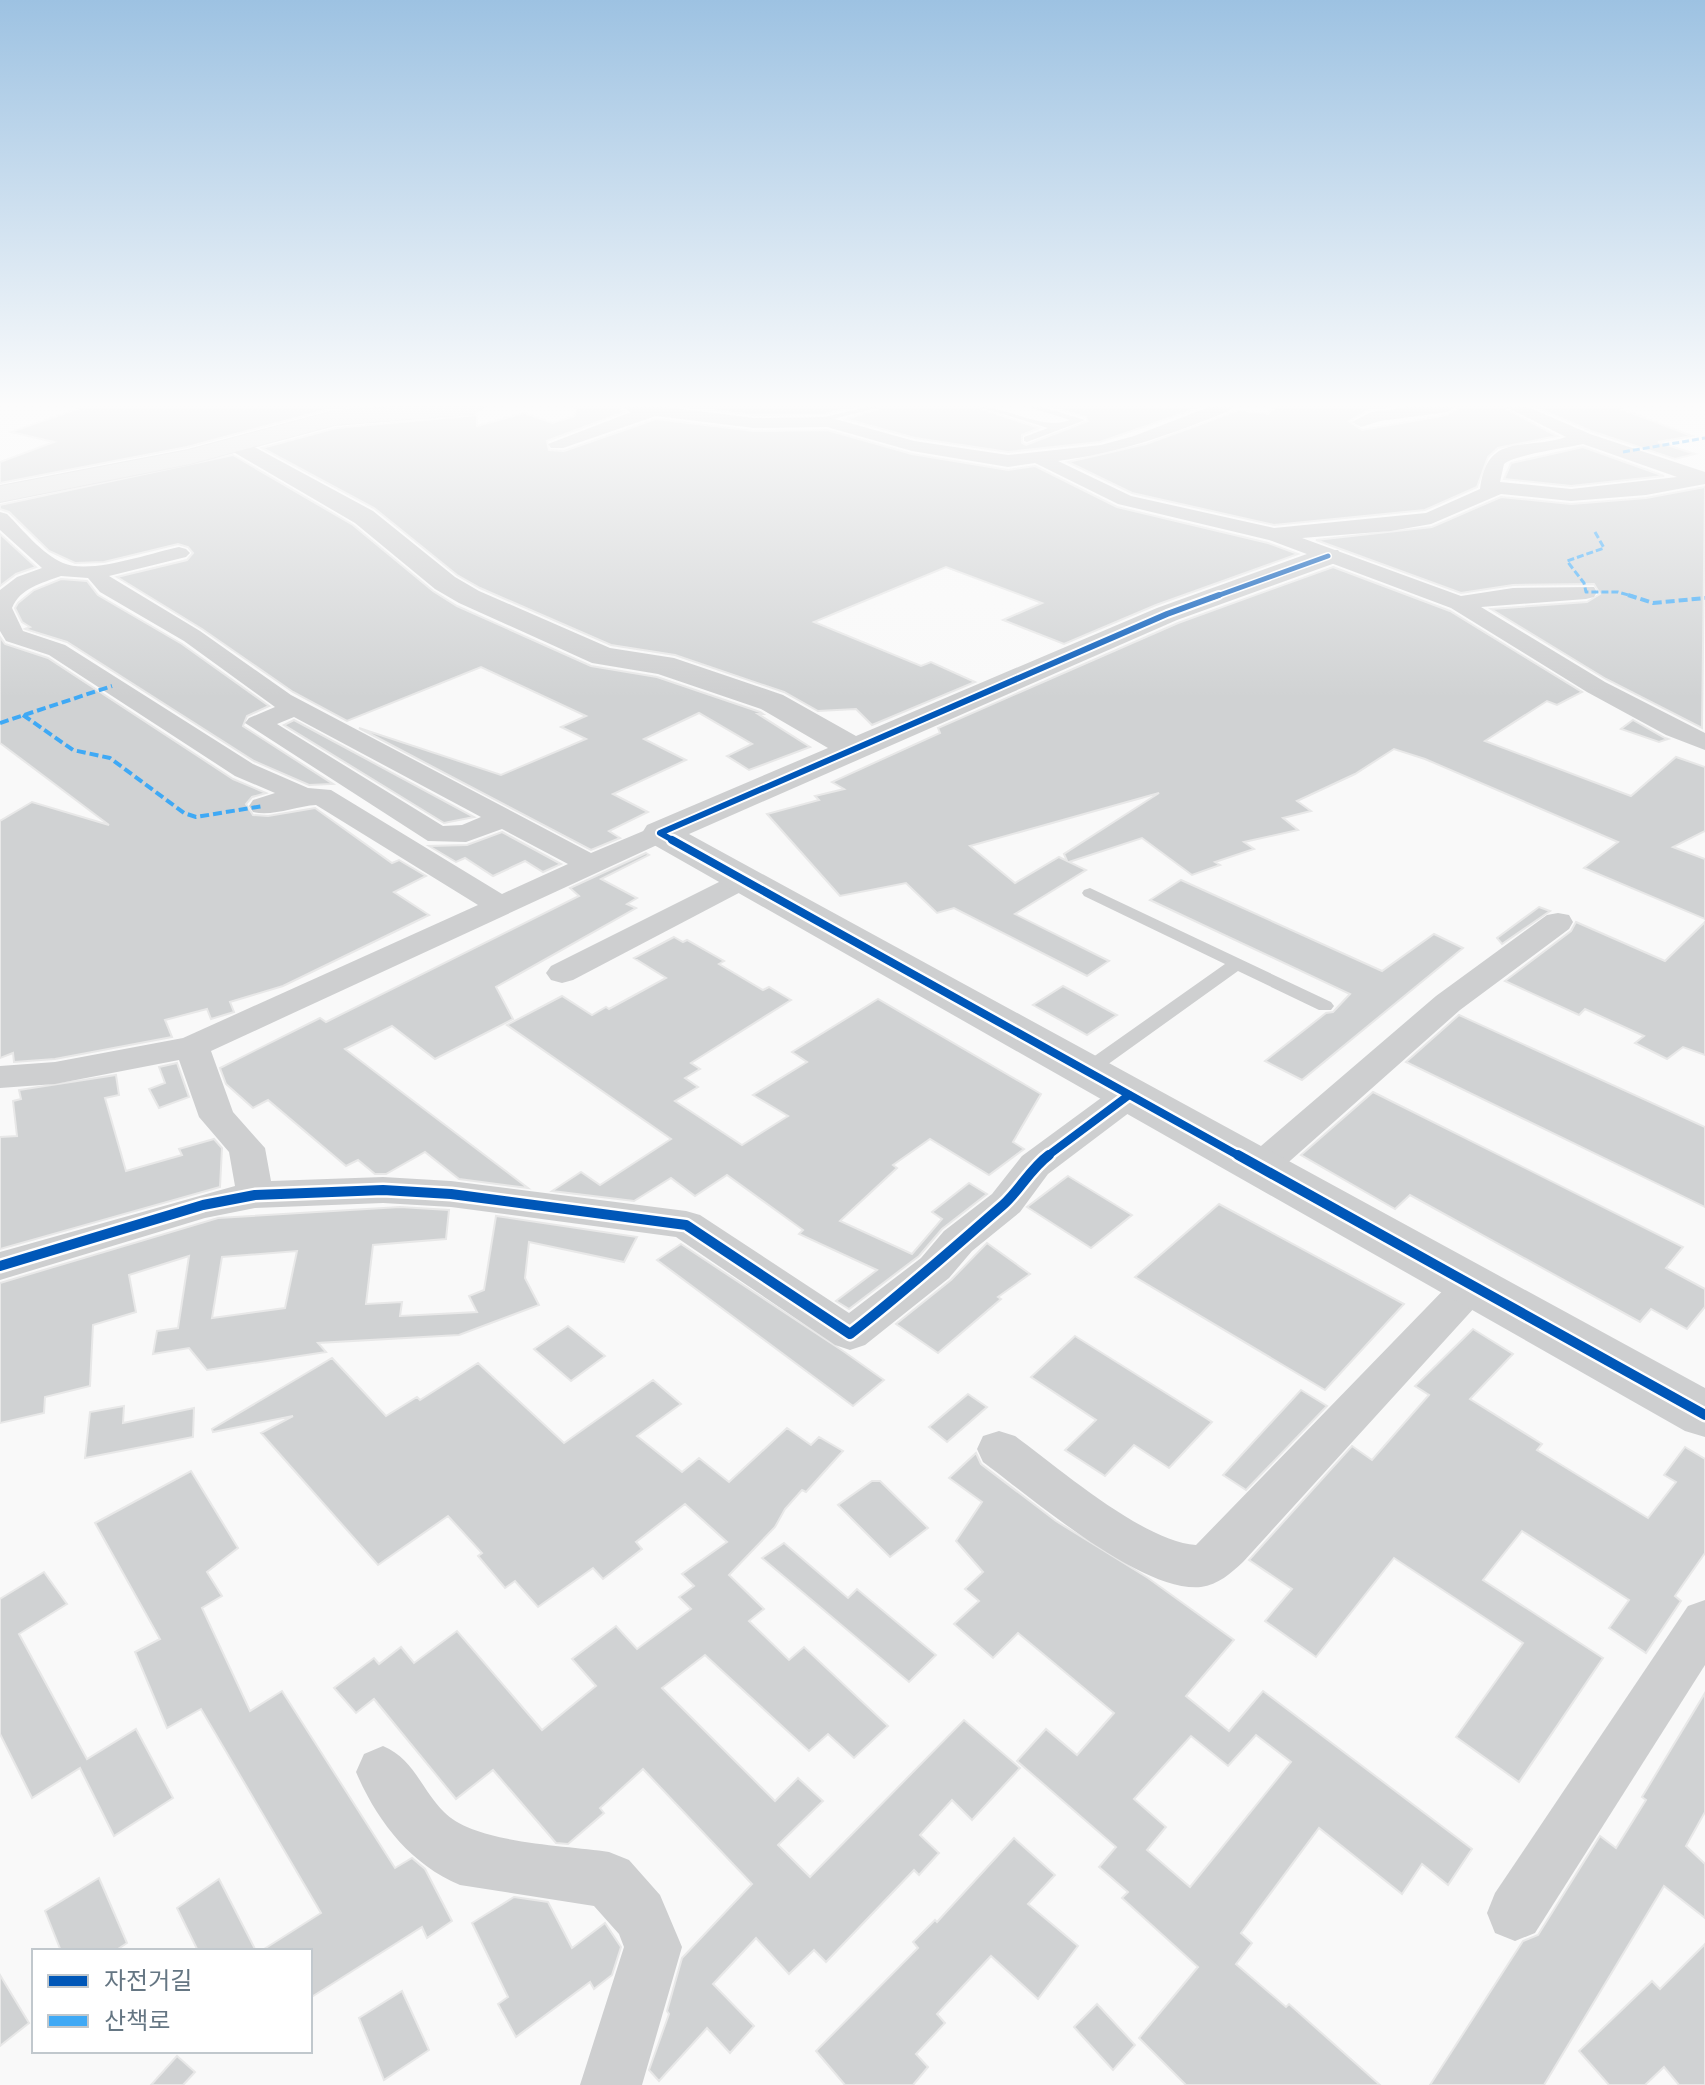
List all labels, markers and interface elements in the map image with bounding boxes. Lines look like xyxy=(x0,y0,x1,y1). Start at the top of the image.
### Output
legend xyxy=(32,1949,312,2053)
text: 자전거길 xyxy=(104,1963,192,1996)
text: 산책로 xyxy=(104,2003,170,2036)

